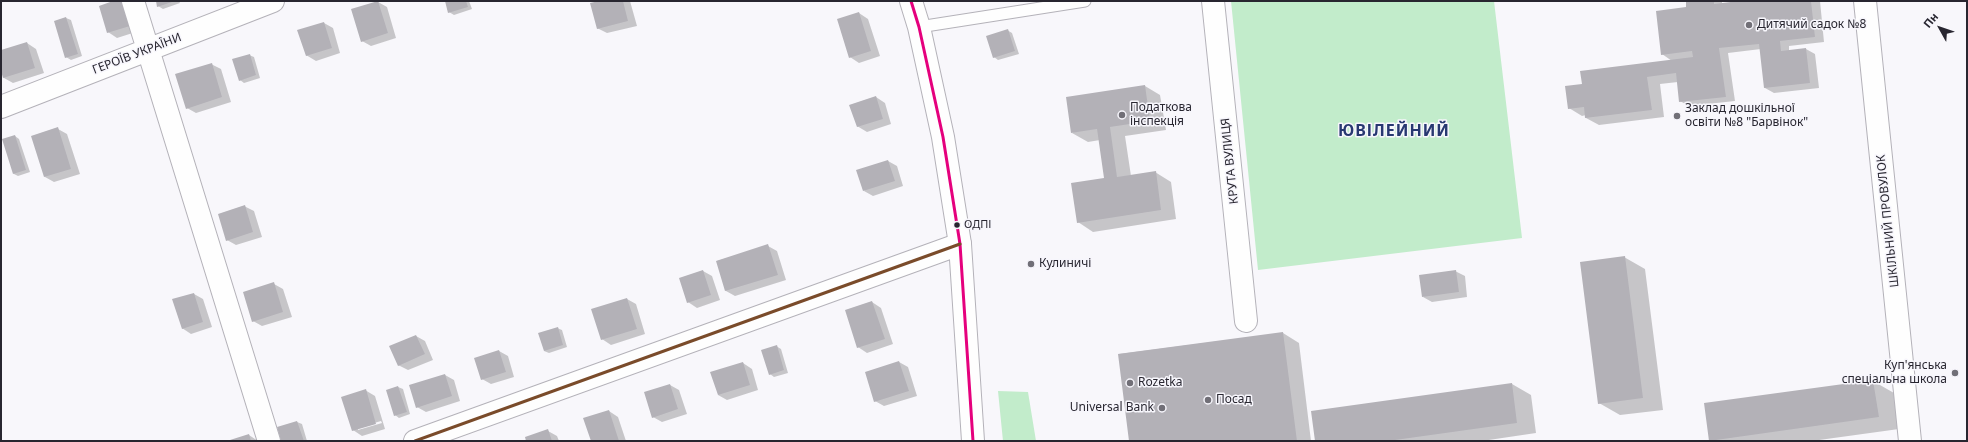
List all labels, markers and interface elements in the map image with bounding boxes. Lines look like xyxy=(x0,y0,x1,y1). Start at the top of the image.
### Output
north arrow xyxy=(1920,8,1960,48)
text: Пн xyxy=(1920,9,1941,31)
place label: Дитячий садок №8 xyxy=(1757,18,1866,32)
marker: Дитячий садок №8 xyxy=(1744,20,1754,30)
street label: ГЕРОЇВ УКРАЇНИ xyxy=(90,30,184,78)
place label: Податкова інспекція xyxy=(1130,101,1192,129)
place label: Заклад дошкільної освіти №8 "Барвінок" xyxy=(1685,102,1808,130)
marker: Податкова інспекція xyxy=(1117,110,1127,120)
marker: Заклад дошкільної освіти №8 "Барвінок" xyxy=(1672,111,1682,121)
street label: КРУТА ВУЛИЦЯ xyxy=(1218,117,1242,205)
district label: ЮВІЛЕЙНИЙ xyxy=(1338,121,1450,141)
street label: ШКІЛЬНИЙ ПРОВУЛОК xyxy=(1874,154,1902,288)
place label: ОДПІ xyxy=(964,218,991,232)
marker: ОДПІ xyxy=(952,220,962,230)
place label: Кулиничі xyxy=(1039,257,1091,271)
marker: Кулиничі xyxy=(1026,259,1036,269)
place label: Куп'янська спеціальна школа xyxy=(1842,359,1947,387)
marker: Куп'янська спеціальна школа xyxy=(1950,368,1960,378)
place label: Rozetka xyxy=(1138,376,1182,390)
marker: Rozetka xyxy=(1125,378,1135,388)
place label: Посад xyxy=(1216,393,1252,407)
marker: Посад xyxy=(1203,395,1213,405)
place label: Universal Bank xyxy=(1070,401,1154,415)
marker: Universal Bank xyxy=(1157,403,1167,413)

